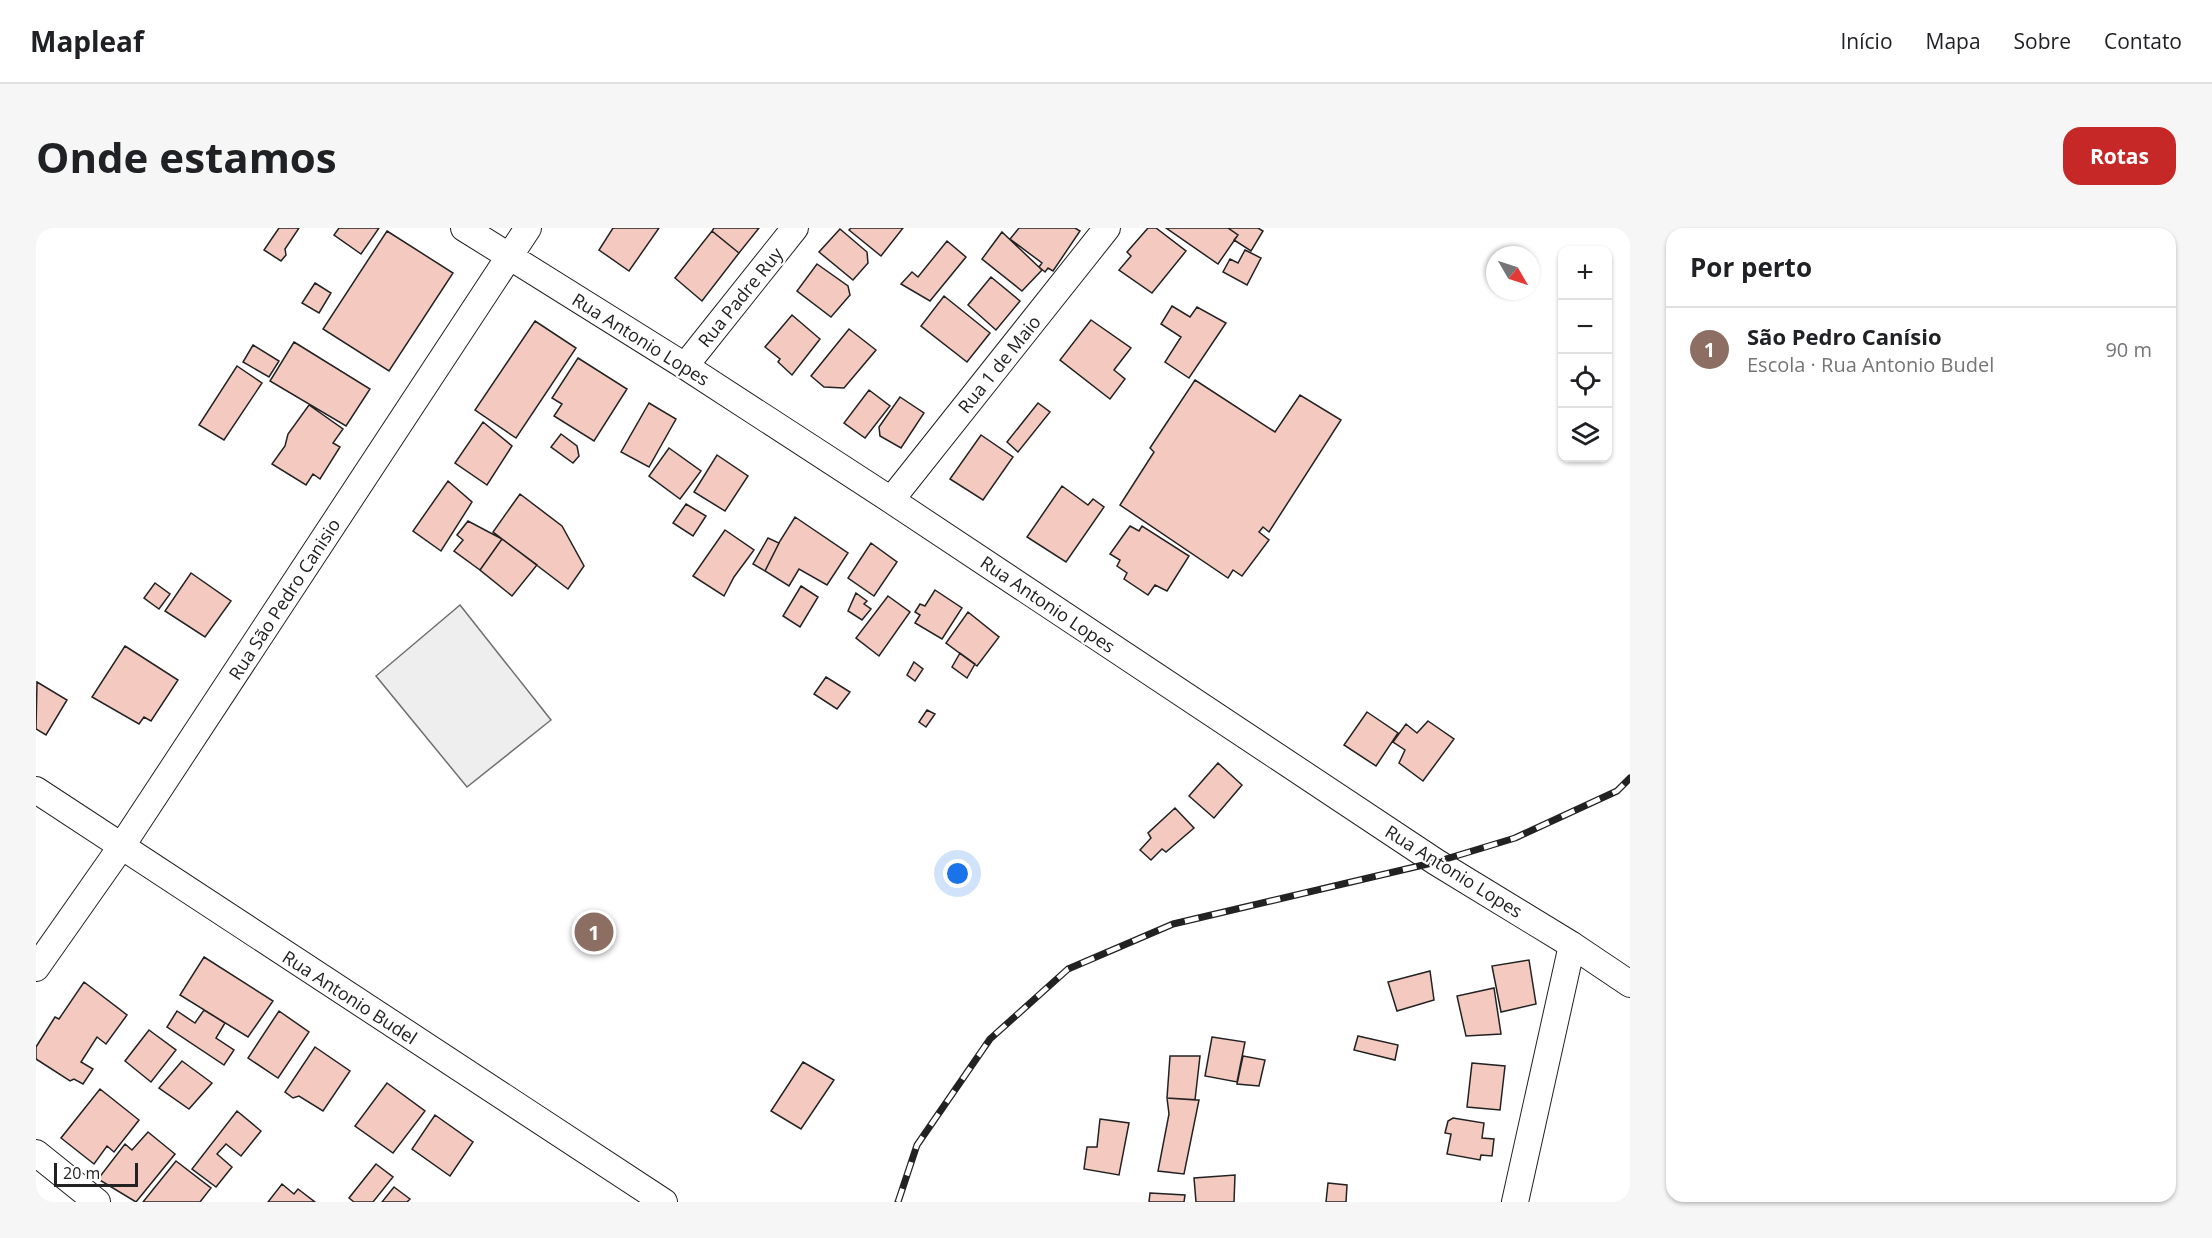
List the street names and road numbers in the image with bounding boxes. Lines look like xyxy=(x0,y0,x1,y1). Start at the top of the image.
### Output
street label: Rua Padre Ruy xyxy=(692,241,788,352)
street label: Rua Antonio Lopes xyxy=(568,287,714,391)
street label: Rua 1 de Maio xyxy=(952,310,1046,418)
street label: Rua São Pedro Canisio xyxy=(223,514,345,684)
street label: Rua Antonio Lopes xyxy=(976,550,1120,658)
street label: Rua Antonio Lopes xyxy=(1381,819,1527,923)
street label: Rua Antonio Budel xyxy=(278,944,422,1050)

